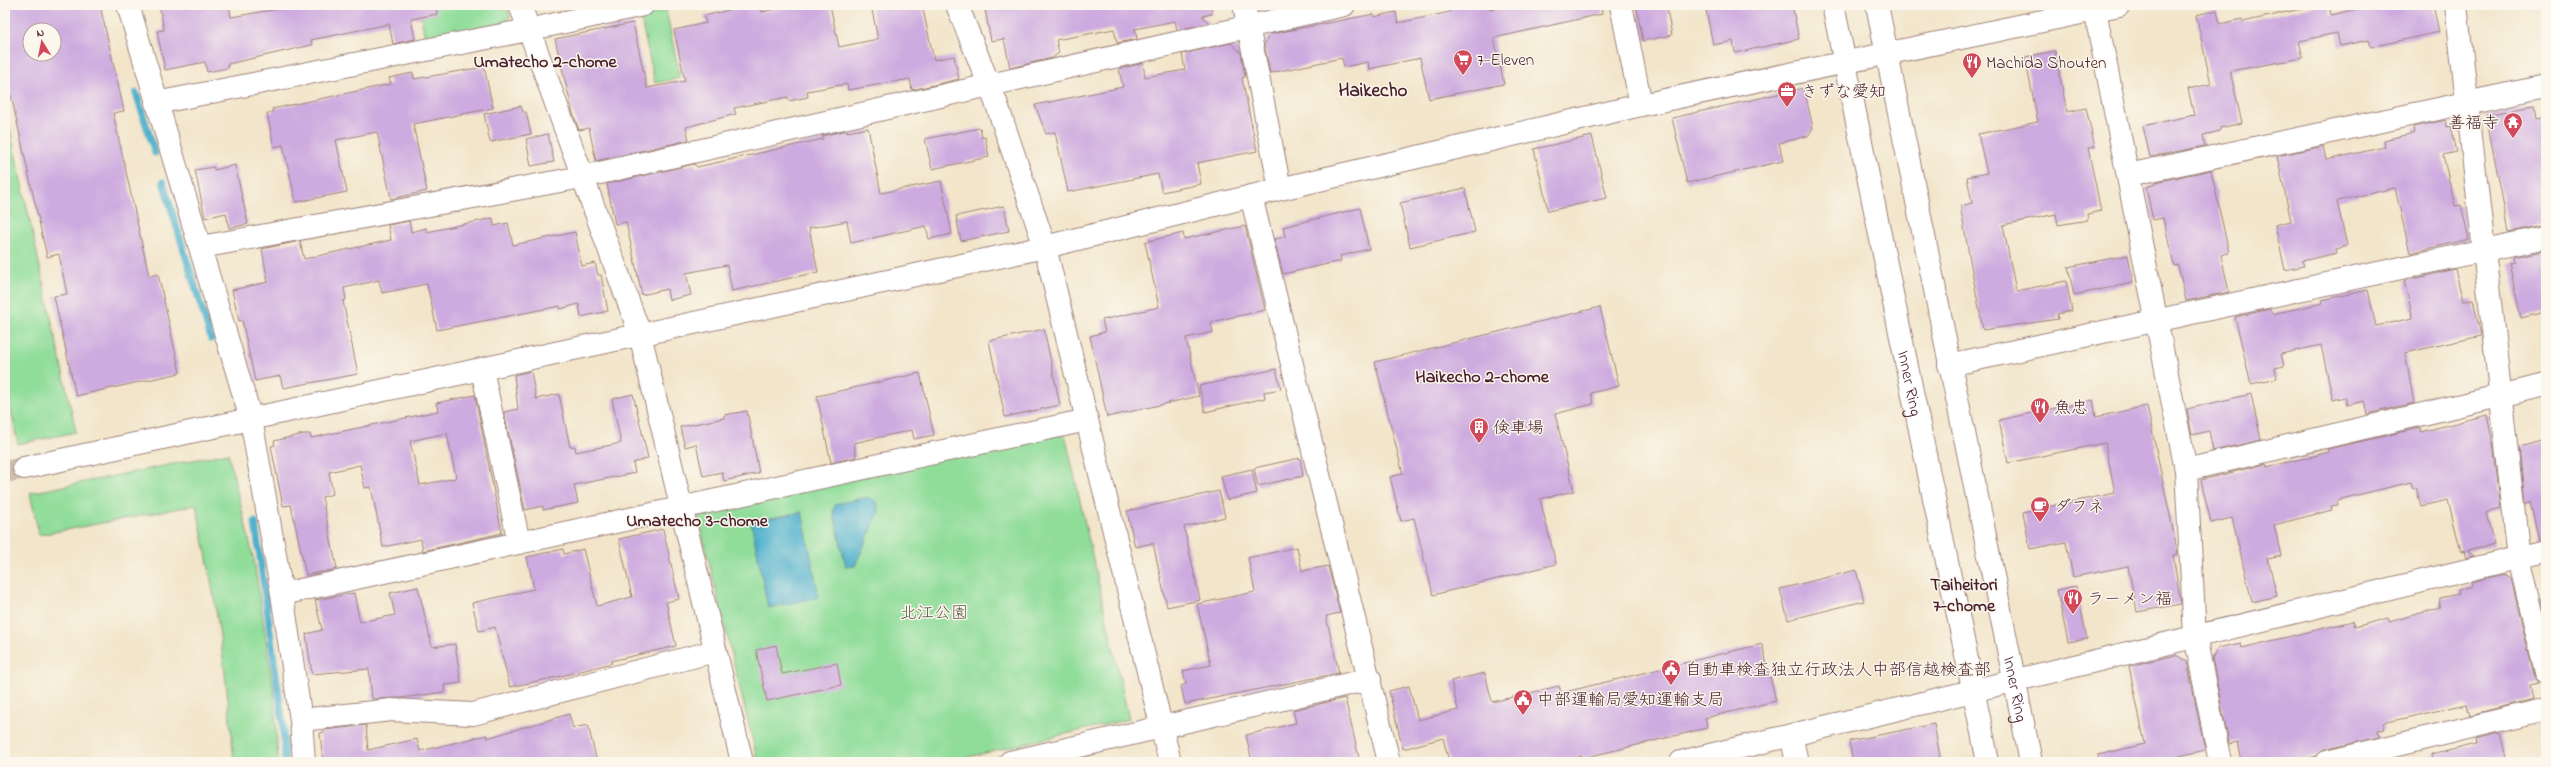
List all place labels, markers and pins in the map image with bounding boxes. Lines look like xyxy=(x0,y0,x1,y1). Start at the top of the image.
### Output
supermarket icon: 7-Eleven xyxy=(1452,48,1474,76)
place label: 7-Eleven xyxy=(1477,48,1534,73)
restaurant icon: Machida Shouten xyxy=(1961,51,1983,79)
place label: Machida Shouten xyxy=(1986,51,2106,76)
office icon: きずな愛知 xyxy=(1776,80,1798,108)
place label: きずな愛知 xyxy=(1801,80,1886,105)
place label: 善福寺 xyxy=(2448,111,2499,136)
temple icon: 善福寺 xyxy=(2502,111,2524,139)
restaurant icon: 魚忠 xyxy=(2029,396,2051,424)
place label: 魚忠 xyxy=(2054,396,2088,421)
building icon: 倹車場 xyxy=(1468,416,1490,444)
place label: 倹車場 xyxy=(1493,416,1544,441)
cafe icon: ダフネ xyxy=(2029,495,2051,523)
place label: ダフネ xyxy=(2054,495,2105,520)
restaurant icon: ラーメン福 xyxy=(2062,587,2084,615)
place label: ラーメン福 xyxy=(2087,587,2172,612)
public building icon: 自動車検査独立行政法人中部信越検査部 xyxy=(1660,658,1682,686)
place label: 自動車検査独立行政法人中部信越検査部 xyxy=(1685,658,1991,683)
public building icon: 中部運輸局愛知運輸支局 xyxy=(1512,688,1534,716)
place label: 中部運輸局愛知運輸支局 xyxy=(1537,688,1724,713)

